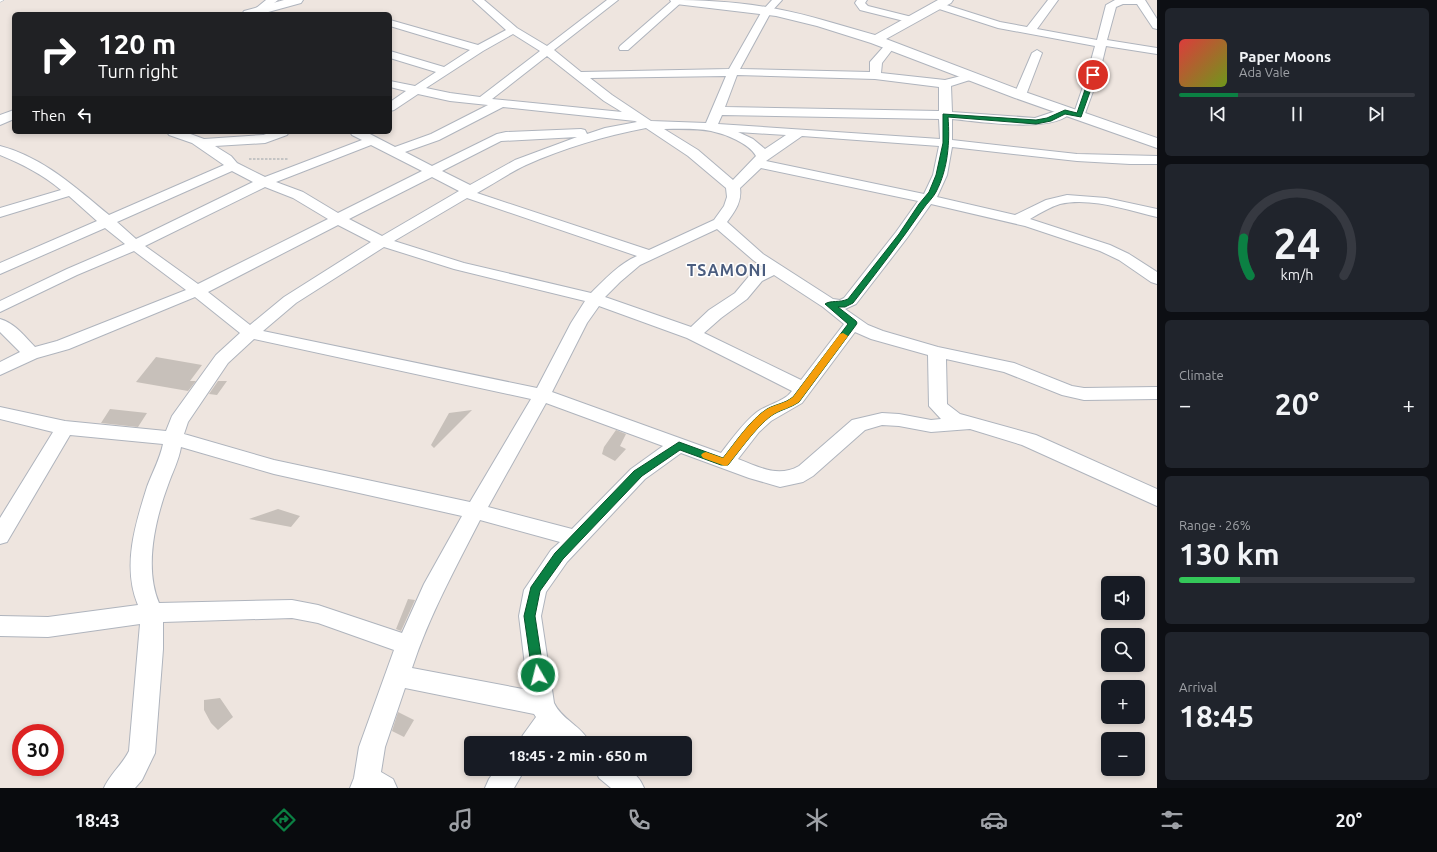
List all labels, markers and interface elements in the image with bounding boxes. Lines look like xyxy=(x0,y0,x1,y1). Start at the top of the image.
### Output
icon: right xyxy=(32,28,84,80)
text: 120 m xyxy=(98,28,176,59)
text: Paper Moons xyxy=(1239,48,1331,65)
pin xyxy=(1076,58,1110,92)
text: Turn right xyxy=(98,61,178,81)
icon: arrive xyxy=(1082,64,1104,86)
text: Ada Vale xyxy=(1239,65,1290,79)
icon: previous xyxy=(1207,103,1229,125)
icon: pause xyxy=(1286,103,1308,125)
icon: next xyxy=(1365,103,1387,125)
icon: left xyxy=(74,104,96,126)
text: Then xyxy=(32,107,66,124)
text: 24 xyxy=(1274,220,1320,267)
district label: TSAMONI xyxy=(687,261,767,279)
text: km/h xyxy=(1281,267,1313,283)
text: Climate xyxy=(1179,368,1224,382)
text: 20° xyxy=(1275,387,1319,421)
text: − xyxy=(1179,392,1191,417)
text: + xyxy=(1403,392,1415,417)
text: Range · 26% xyxy=(1179,518,1251,532)
text: 130 km xyxy=(1179,537,1280,571)
map controls xyxy=(1101,576,1145,776)
button: sound xyxy=(1101,576,1145,620)
button: search xyxy=(1101,628,1145,672)
position arrow xyxy=(517,654,559,696)
button: + xyxy=(1101,680,1145,724)
text: Arrival xyxy=(1179,680,1217,694)
text: 18:45 xyxy=(1179,699,1254,733)
speed limit sign: 30 xyxy=(12,724,64,776)
button: − xyxy=(1101,732,1145,776)
text: 18:45 · 2 min · 650 m xyxy=(509,747,647,764)
icon: directions xyxy=(270,806,298,834)
icon: music xyxy=(447,806,475,834)
icon: phone xyxy=(625,806,653,834)
icon: climate xyxy=(803,806,831,834)
icon: car xyxy=(980,806,1008,834)
icon: filters xyxy=(1158,806,1186,834)
text: 18:43 xyxy=(75,810,120,830)
text: 20° xyxy=(1335,810,1362,830)

